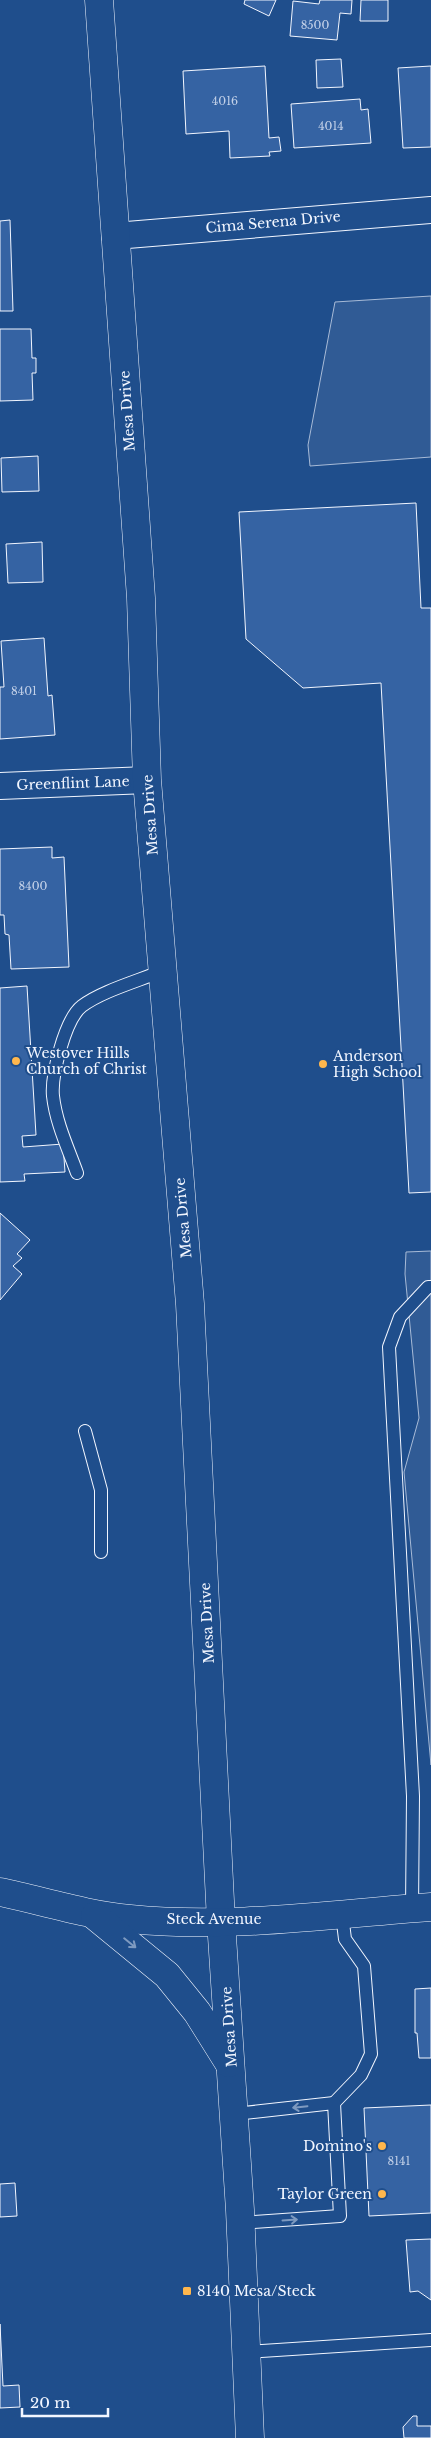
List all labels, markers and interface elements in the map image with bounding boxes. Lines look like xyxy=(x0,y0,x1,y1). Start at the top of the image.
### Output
house number: 8500 xyxy=(301,18,329,32)
house number: 4016 xyxy=(212,94,238,108)
house number: 4014 xyxy=(318,119,344,133)
street label: Cima Serena Drive xyxy=(205,207,341,237)
street label: Mesa Drive xyxy=(115,370,139,452)
house number: 8401 xyxy=(11,684,37,698)
street label: Greenflint Lane xyxy=(16,772,130,794)
street label: Mesa Drive xyxy=(138,774,162,856)
house number: 8400 xyxy=(19,879,48,893)
place label: Westover Hills Church of Christ xyxy=(25,1044,148,1078)
place label: Anderson High School xyxy=(332,1047,422,1081)
marker: Westover Hills Church of Christ xyxy=(10,1055,22,1067)
marker: Anderson High School xyxy=(317,1058,329,1070)
street label: Mesa Drive xyxy=(171,1177,195,1259)
street label: Mesa Drive xyxy=(196,1582,218,1664)
street label: Steck Avenue xyxy=(167,1910,261,1928)
one-way arrow xyxy=(124,1937,137,1948)
street label: Mesa Drive xyxy=(217,1986,241,2068)
one-way arrow xyxy=(293,2102,309,2112)
place label: Domino's xyxy=(303,2137,372,2155)
marker: Domino's xyxy=(376,2140,388,2152)
house number: 8141 xyxy=(388,2154,411,2168)
place label: Taylor Green xyxy=(278,2185,372,2203)
marker: Taylor Green xyxy=(376,2188,388,2200)
one-way arrow xyxy=(281,2215,297,2224)
place label: 8140 Mesa/Steck xyxy=(197,2282,316,2300)
marker: 8140 Mesa/Steck xyxy=(181,2285,193,2297)
scale bar xyxy=(22,2386,109,2418)
text: 20 m xyxy=(30,2393,70,2412)

